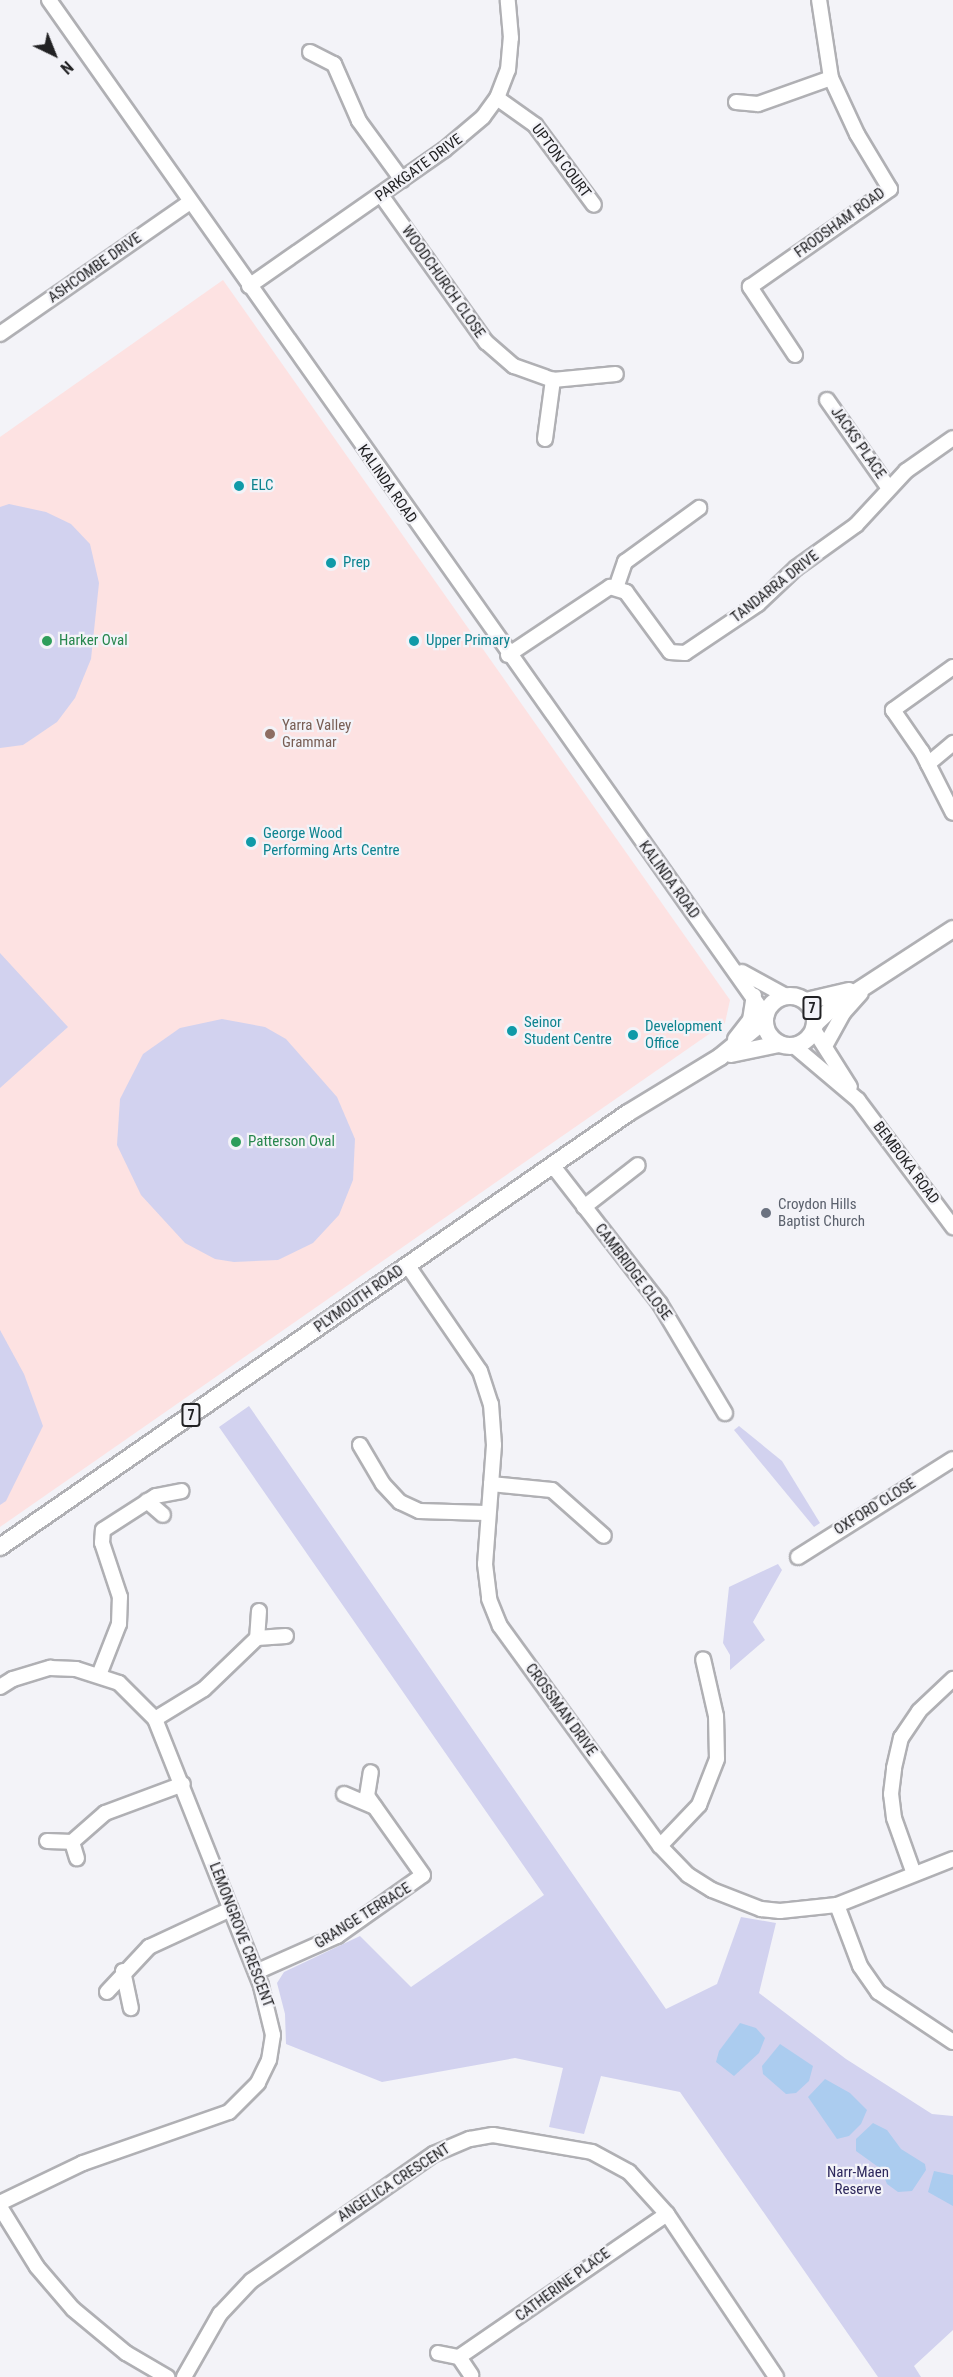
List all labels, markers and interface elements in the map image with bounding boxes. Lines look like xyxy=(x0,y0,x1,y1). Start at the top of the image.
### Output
north arrow xyxy=(24,24,84,84)
text: N xyxy=(57,57,77,78)
street label: UPTON COURT xyxy=(528,121,594,201)
street label: PARKGATE DRIVE xyxy=(372,130,466,206)
street label: FRODSHAM ROAD xyxy=(791,184,889,262)
street label: WOODCHURCH CLOSE xyxy=(398,222,488,342)
street label: ASHCOMBE DRIVE xyxy=(45,229,145,307)
street label: JACKS PLACE xyxy=(827,404,889,482)
street label: KALINDA ROAD xyxy=(353,441,421,527)
place label: ELC xyxy=(251,477,274,495)
marker: ELC xyxy=(232,479,246,493)
street label: TANDARRA DRIVE xyxy=(728,547,822,627)
place label: Prep xyxy=(343,554,370,572)
marker: Prep xyxy=(324,556,338,570)
place label: Harker Oval xyxy=(59,632,128,650)
place label: Upper Primary xyxy=(426,632,510,650)
marker: Harker Oval xyxy=(40,634,54,648)
marker: Upper Primary xyxy=(407,634,421,648)
place label: Yarra Valley Grammar xyxy=(282,716,351,751)
marker: Yarra Valley Grammar xyxy=(263,727,277,741)
place label: George Wood Performing Arts Centre xyxy=(263,824,400,859)
marker: George Wood Performing Arts Centre xyxy=(244,835,258,849)
street label: KALINDA ROAD xyxy=(635,838,703,922)
road number: 7 xyxy=(802,997,822,1019)
place label: Seinor Student Centre xyxy=(524,1013,612,1048)
place label: Development Office xyxy=(645,1017,722,1052)
marker: Seinor Student Centre xyxy=(505,1024,519,1038)
marker: Development Office xyxy=(626,1028,640,1042)
street label: BEMBOKA ROAD xyxy=(869,1118,943,1208)
place label: Patterson Oval xyxy=(248,1133,335,1151)
marker: Patterson Oval xyxy=(229,1135,243,1149)
place label: Croydon Hills Baptist Church xyxy=(778,1195,865,1230)
marker: Croydon Hills Baptist Church xyxy=(759,1206,773,1220)
street label: CAMBRIDGE CLOSE xyxy=(591,1220,675,1324)
street label: PLYMOUTH ROAD xyxy=(311,1262,407,1336)
road number: 7 xyxy=(180,1404,201,1426)
street label: OXFORD CLOSE xyxy=(831,1475,919,1539)
street label: CROSSMAN DRIVE xyxy=(521,1660,601,1760)
street label: LEMONGROVE CRESCENT xyxy=(205,1860,277,2010)
street label: GRANGE TERRACE xyxy=(311,1879,415,1953)
street label: ANGELICA CRESCENT xyxy=(334,2140,454,2226)
park label: Narr-Maen Reserve xyxy=(827,2163,889,2198)
street label: CATHERINE PLACE xyxy=(512,2245,614,2325)

